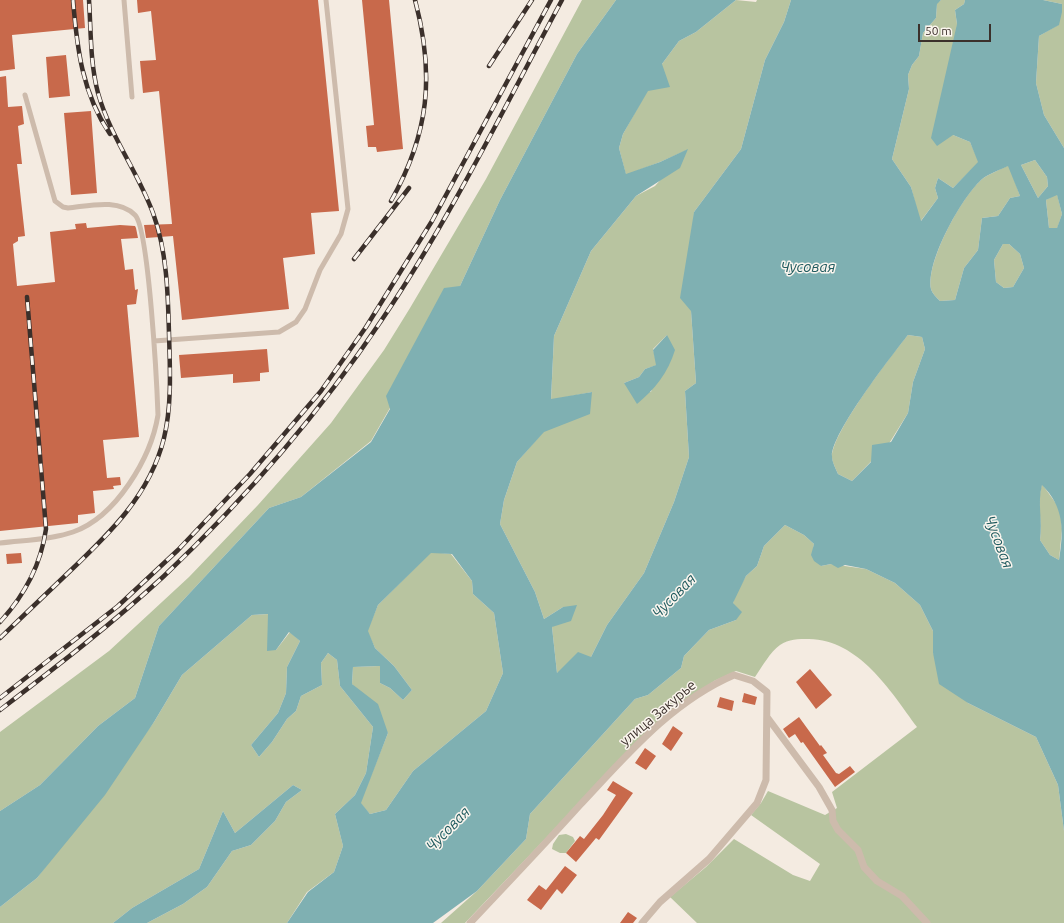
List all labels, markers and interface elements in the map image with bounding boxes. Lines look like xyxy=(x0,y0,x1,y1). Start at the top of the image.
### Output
scale bar xyxy=(920,16,993,42)
text: 50 m xyxy=(925,24,952,37)
water label: Чусовая xyxy=(781,258,835,276)
water label: Чусовая xyxy=(981,513,1017,571)
water label: Чусовая xyxy=(649,570,699,622)
street label: улица Закурье xyxy=(617,676,699,750)
water label: Чусовая xyxy=(423,803,473,855)

